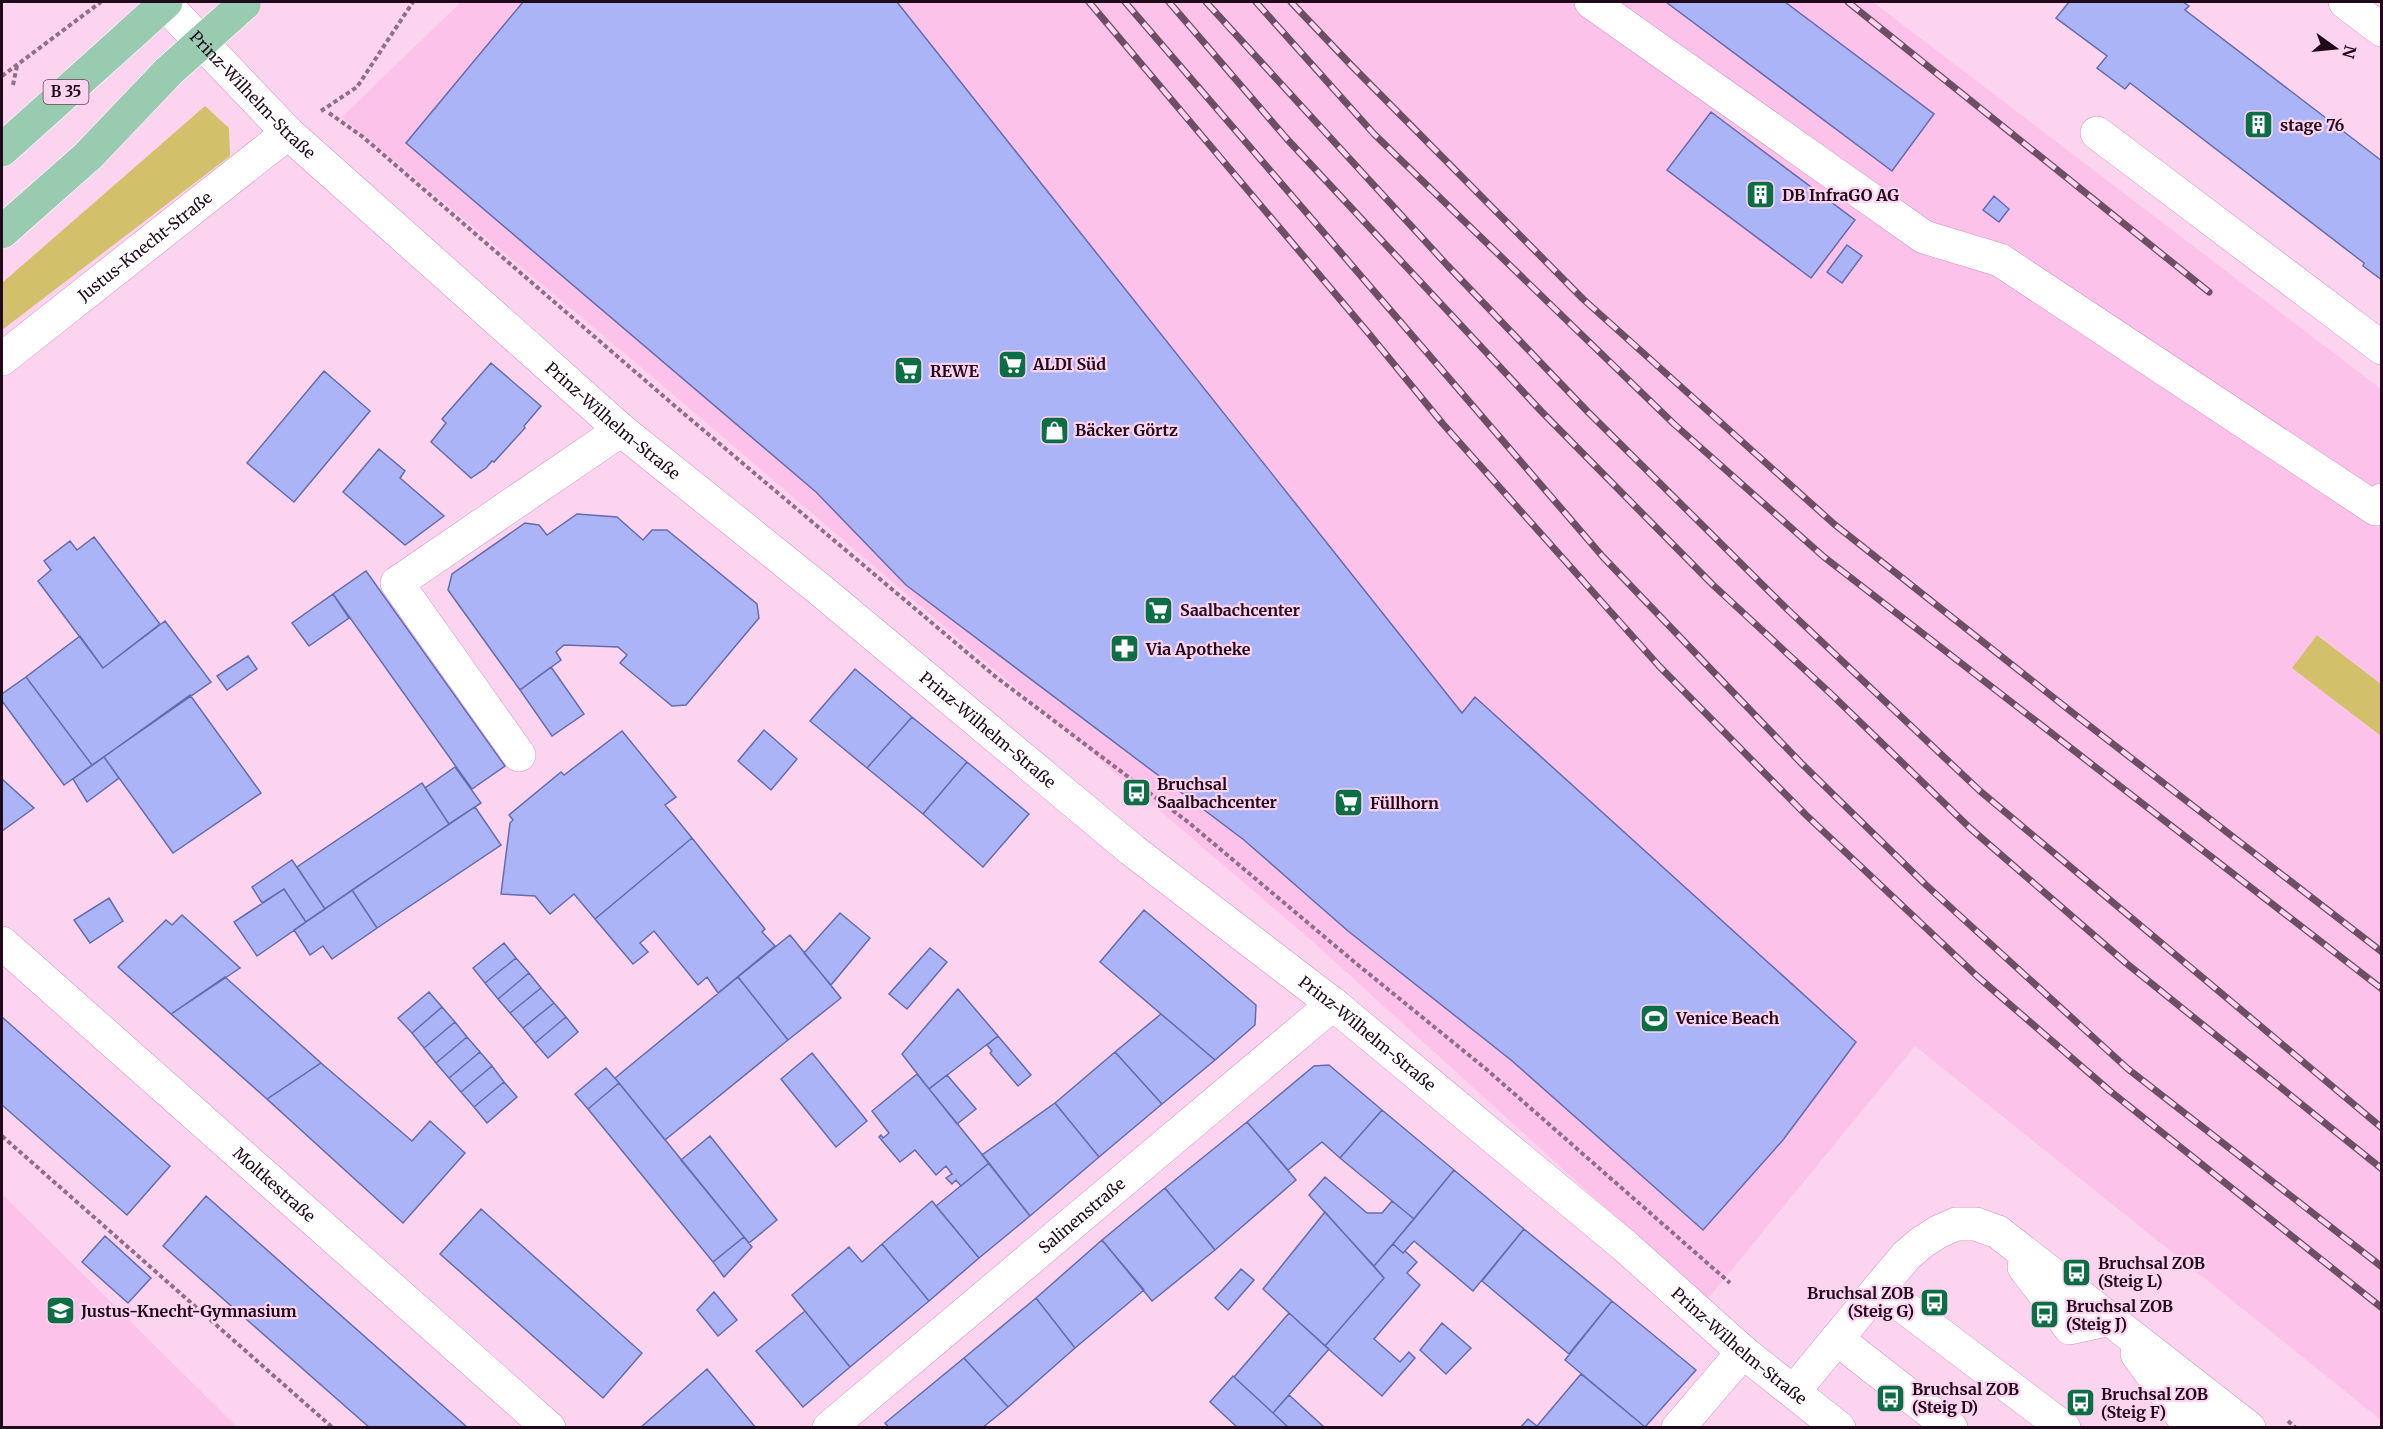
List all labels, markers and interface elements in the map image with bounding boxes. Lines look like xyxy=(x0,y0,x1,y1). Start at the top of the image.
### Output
north arrow xyxy=(2305,18,2365,78)
street label: Prinz-Wilhelm-Straße xyxy=(186,27,320,163)
text: N xyxy=(2338,43,2361,61)
road number: B 35 xyxy=(44,80,88,104)
building icon: stage 76 xyxy=(2243,109,2275,141)
place label: stage 76 xyxy=(2280,115,2344,135)
building icon: DB InfraGO AG xyxy=(1745,179,1777,211)
place label: DB InfraGO AG xyxy=(1782,185,1899,205)
street label: Justus-Knecht-Straße xyxy=(73,187,216,306)
supermarket icon: ALDI Süd xyxy=(996,348,1028,380)
place label: ALDI Süd xyxy=(1032,354,1106,374)
supermarket icon: REWE xyxy=(893,355,925,387)
street label: Prinz-Wilhelm-Straße xyxy=(541,357,684,484)
place label: REWE xyxy=(930,361,979,381)
shop icon: Bäcker Görtz xyxy=(1038,414,1070,446)
place label: Bäcker Görtz xyxy=(1075,420,1178,440)
supermarket icon: Saalbachcenter xyxy=(1143,594,1175,626)
place label: Saalbachcenter xyxy=(1180,600,1301,620)
pharmacy icon: Via Apotheke xyxy=(1109,633,1141,665)
place label: Via Apotheke xyxy=(1145,639,1251,659)
street label: Prinz-Wilhelm-Straße xyxy=(916,667,1060,792)
place label: Bruchsal Saalbachcenter xyxy=(1157,774,1278,812)
bus stop icon: Bruchsal Saalbachcenter xyxy=(1120,777,1152,809)
supermarket icon: Füllhorn xyxy=(1333,787,1365,819)
place label: Füllhorn xyxy=(1370,793,1439,813)
street label: Prinz-Wilhelm-Straße xyxy=(1295,971,1440,1095)
sports icon: Venice Beach xyxy=(1639,1002,1671,1034)
place label: Venice Beach xyxy=(1675,1008,1780,1028)
street label: Moltkestraße xyxy=(229,1143,320,1226)
street label: Salinenstraße xyxy=(1034,1173,1129,1258)
place label: Bruchsal ZOB (Steig L) xyxy=(2098,1253,2205,1291)
bus stop icon: Bruchsal ZOB (Steig L) xyxy=(2061,1256,2093,1288)
street label: Prinz-Wilhelm-Straße xyxy=(1668,1283,1811,1409)
place label: Bruchsal ZOB (Steig G) xyxy=(1807,1283,1914,1321)
bus stop icon: Bruchsal ZOB (Steig G) xyxy=(1919,1286,1951,1318)
school or university icon: Justus-Knecht-Gymnasium xyxy=(44,1295,76,1327)
place label: Bruchsal ZOB (Steig J) xyxy=(2066,1296,2173,1334)
bus stop icon: Bruchsal ZOB (Steig J) xyxy=(2029,1299,2061,1331)
place label: Justus-Knecht-Gymnasium xyxy=(80,1301,297,1321)
place label: Bruchsal ZOB (Steig D) xyxy=(1912,1379,2019,1417)
bus stop icon: Bruchsal ZOB (Steig D) xyxy=(1875,1382,1907,1414)
place label: Bruchsal ZOB (Steig F) xyxy=(2101,1384,2208,1422)
bus stop icon: Bruchsal ZOB (Steig F) xyxy=(2064,1387,2096,1419)

